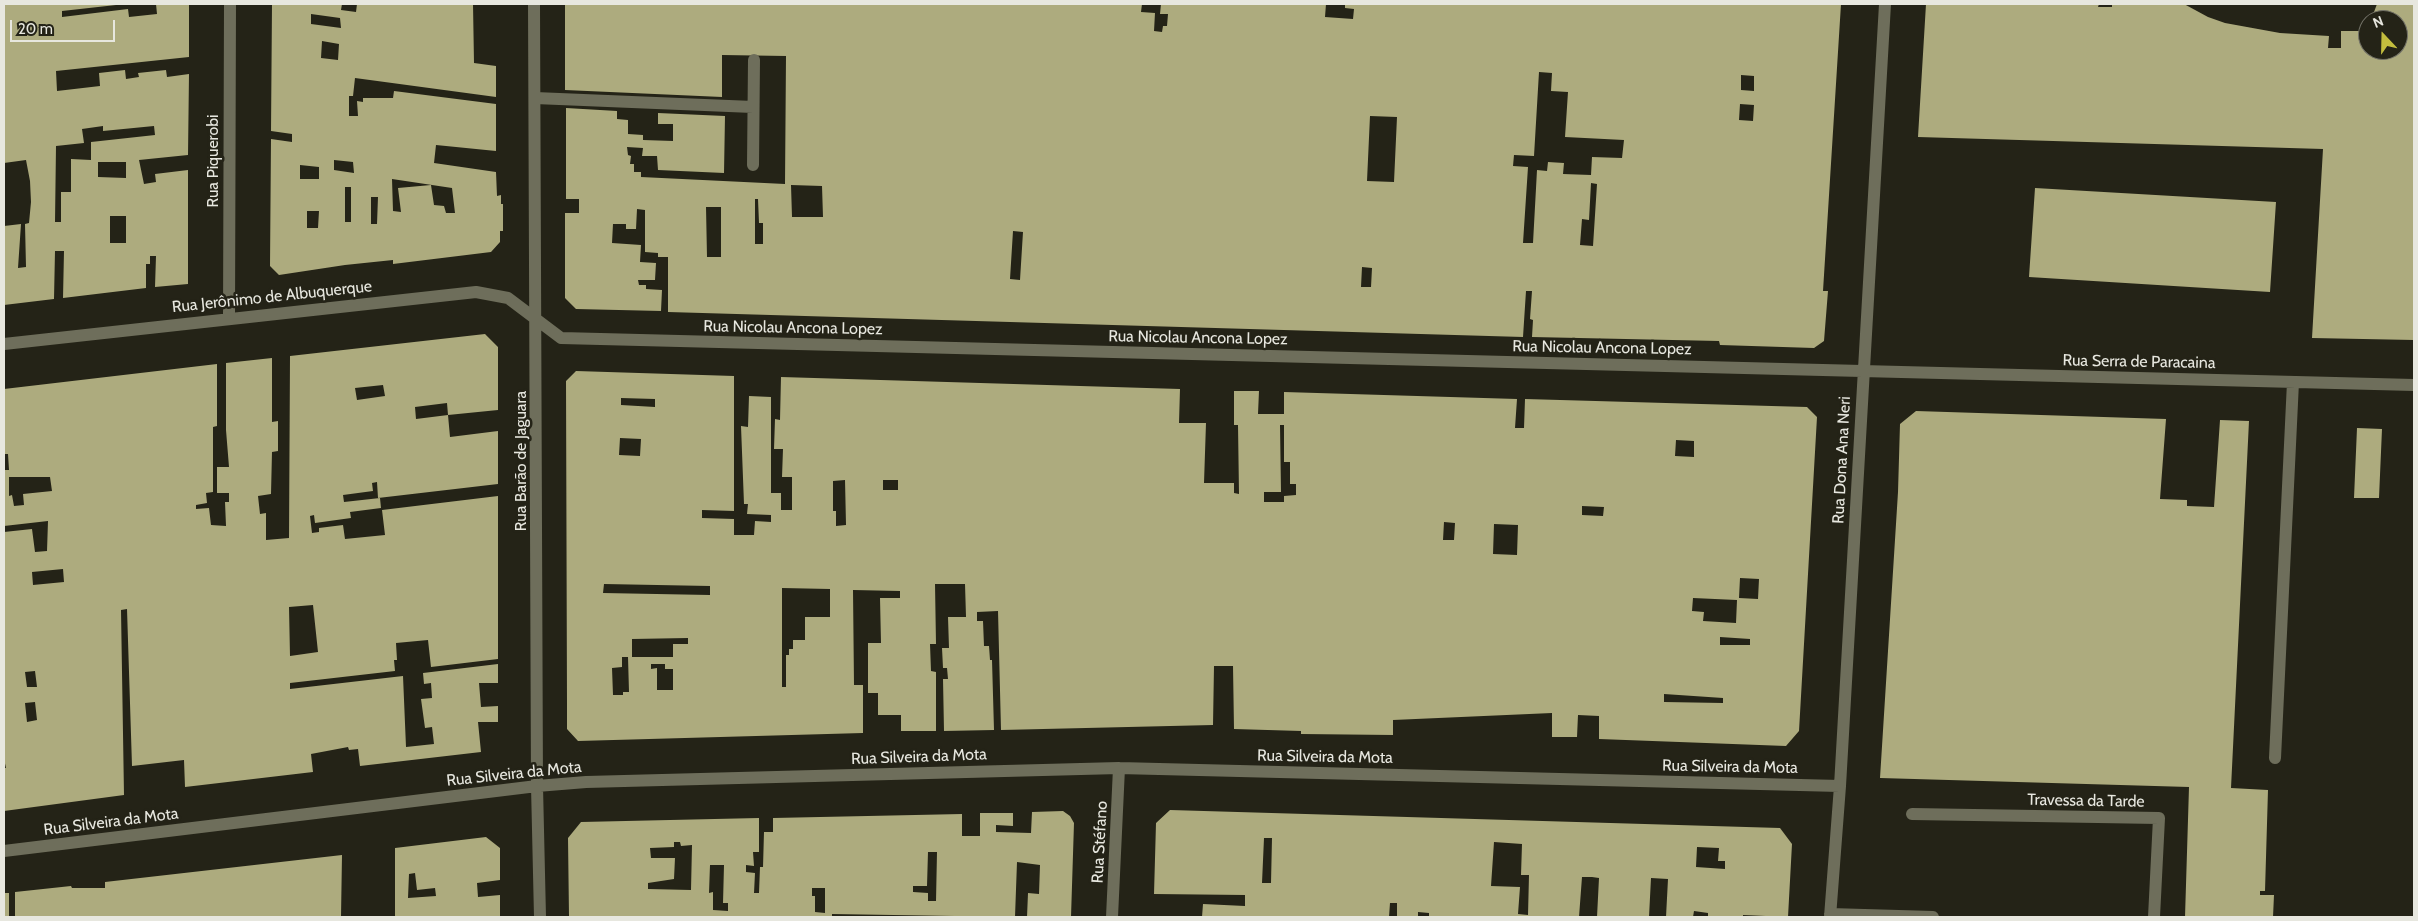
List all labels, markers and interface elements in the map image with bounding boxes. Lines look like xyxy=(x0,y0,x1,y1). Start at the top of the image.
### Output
scale bar xyxy=(12,10,118,42)
north arrow xyxy=(2358,10,2408,60)
text: N xyxy=(2370,12,2386,32)
text: 20 m xyxy=(18,20,53,38)
street label: Rua Piquerobi xyxy=(203,115,223,207)
street label: Rua Jerônimo de Albuquerque xyxy=(171,277,373,317)
street label: Rua Nicolau Ancona Lopez xyxy=(703,317,883,339)
street label: Rua Nicolau Ancona Lopez xyxy=(1108,327,1288,349)
street label: Rua Nicolau Ancona Lopez xyxy=(1512,337,1692,359)
street label: Rua Serra de Paracaina xyxy=(2062,351,2216,373)
street label: Rua Barão de Jaguara xyxy=(511,391,531,531)
street label: Rua Dona Ana Neri xyxy=(1829,396,1855,524)
street label: Rua Silveira da Mota xyxy=(851,745,987,769)
street label: Rua Silveira da Mota xyxy=(1257,746,1393,768)
street label: Rua Silveira da Mota xyxy=(1662,756,1798,778)
street label: Rua Silveira da Mota xyxy=(446,757,582,791)
street label: Travessa da Tarde xyxy=(2027,790,2145,812)
street label: Rua Stéfano xyxy=(1088,800,1112,884)
street label: Rua Silveira da Mota xyxy=(42,804,180,840)

